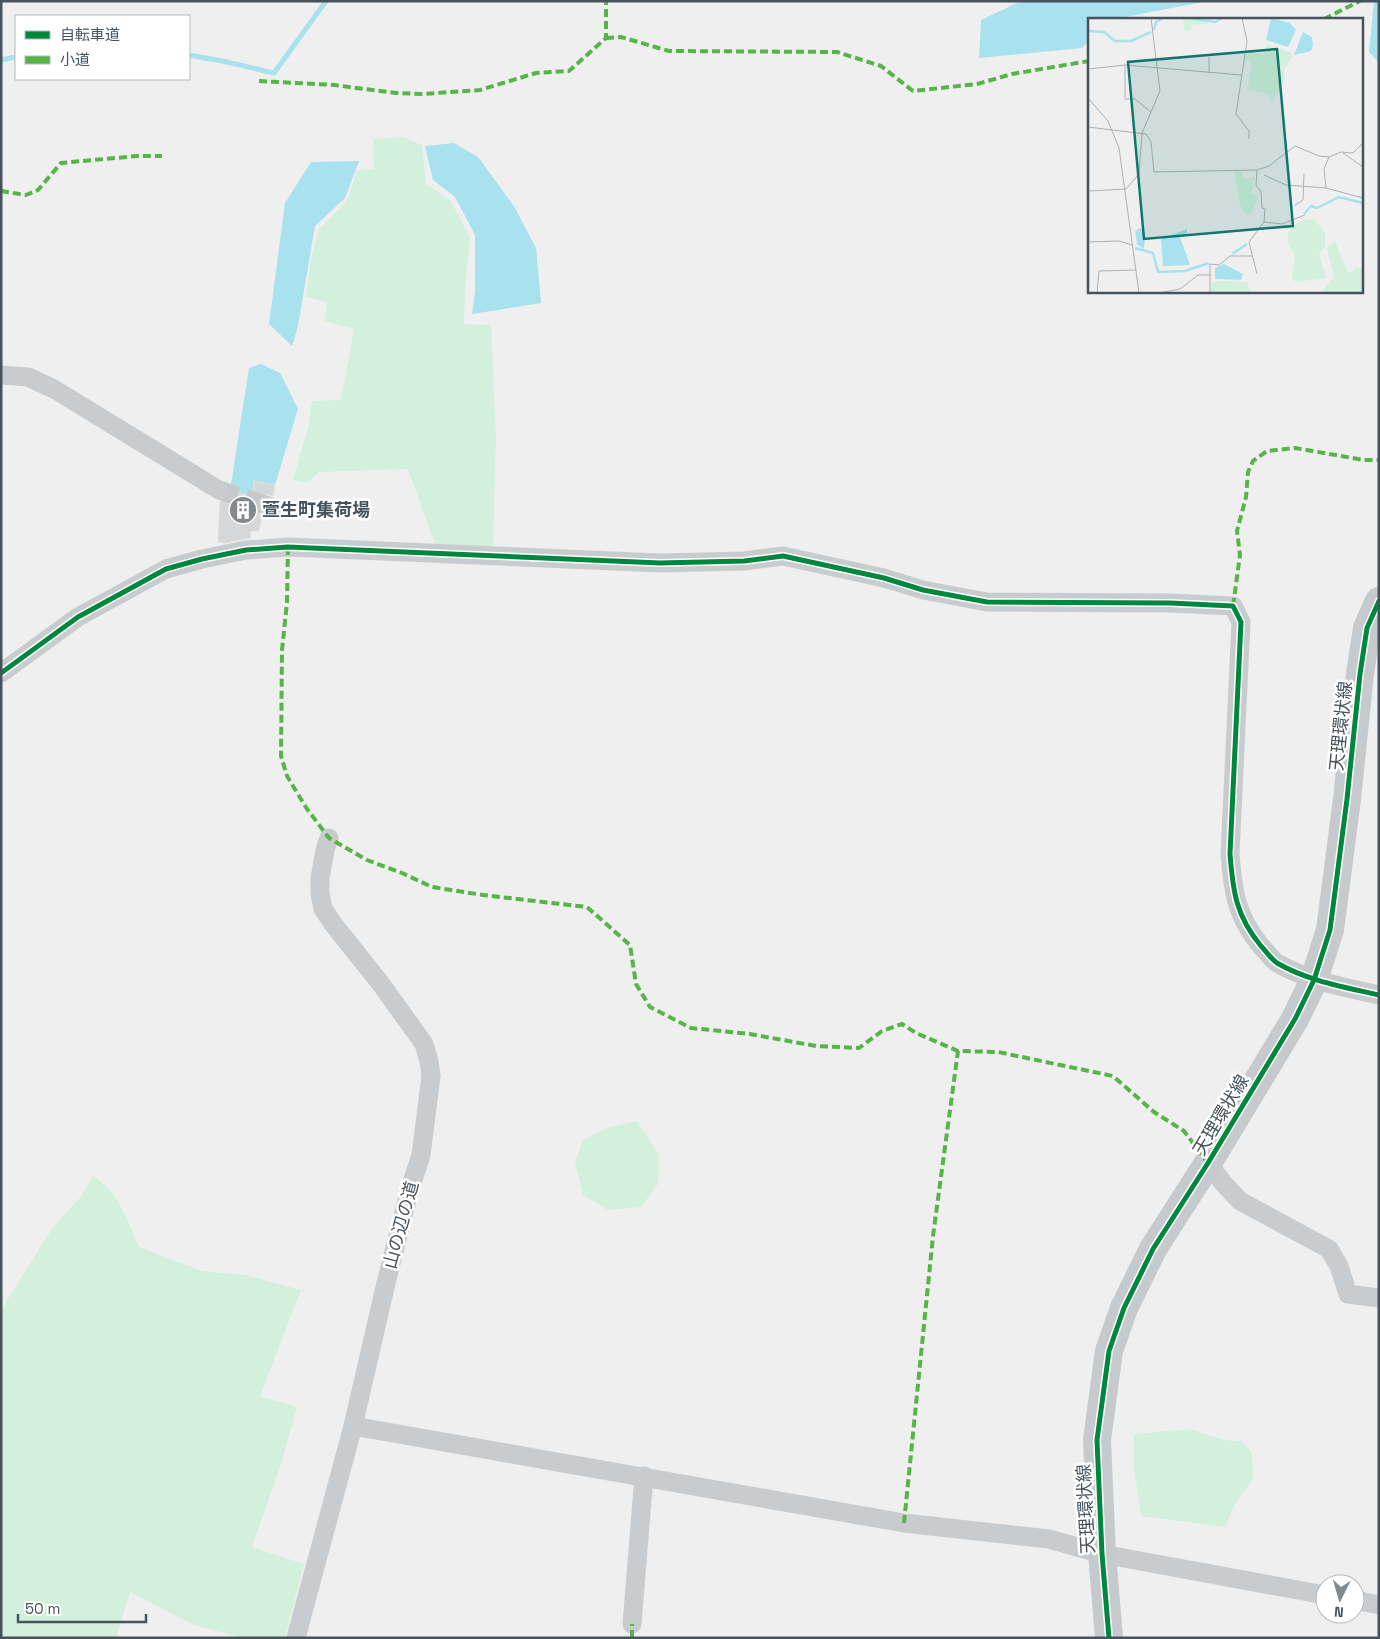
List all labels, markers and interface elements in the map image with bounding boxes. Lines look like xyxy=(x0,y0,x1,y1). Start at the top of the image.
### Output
legend xyxy=(15,15,190,80)
inset map xyxy=(1088,18,1362,292)
text: 自転車道 xyxy=(60,25,120,44)
text: 小道 xyxy=(60,50,90,69)
building icon: 萱生町集荷場 xyxy=(228,495,258,525)
place label: 萱生町集荷場 xyxy=(262,498,370,521)
street label: 天理環状線 xyxy=(1324,680,1357,772)
street label: 天理環状線 xyxy=(1188,1070,1254,1159)
street label: 山の辺の道 xyxy=(378,1178,423,1271)
street label: 天理環状線 xyxy=(1072,1463,1099,1555)
north arrow xyxy=(1315,1574,1365,1624)
scale bar xyxy=(18,1592,145,1624)
text: 50 m xyxy=(25,1599,60,1618)
text: N xyxy=(1333,1603,1344,1621)

